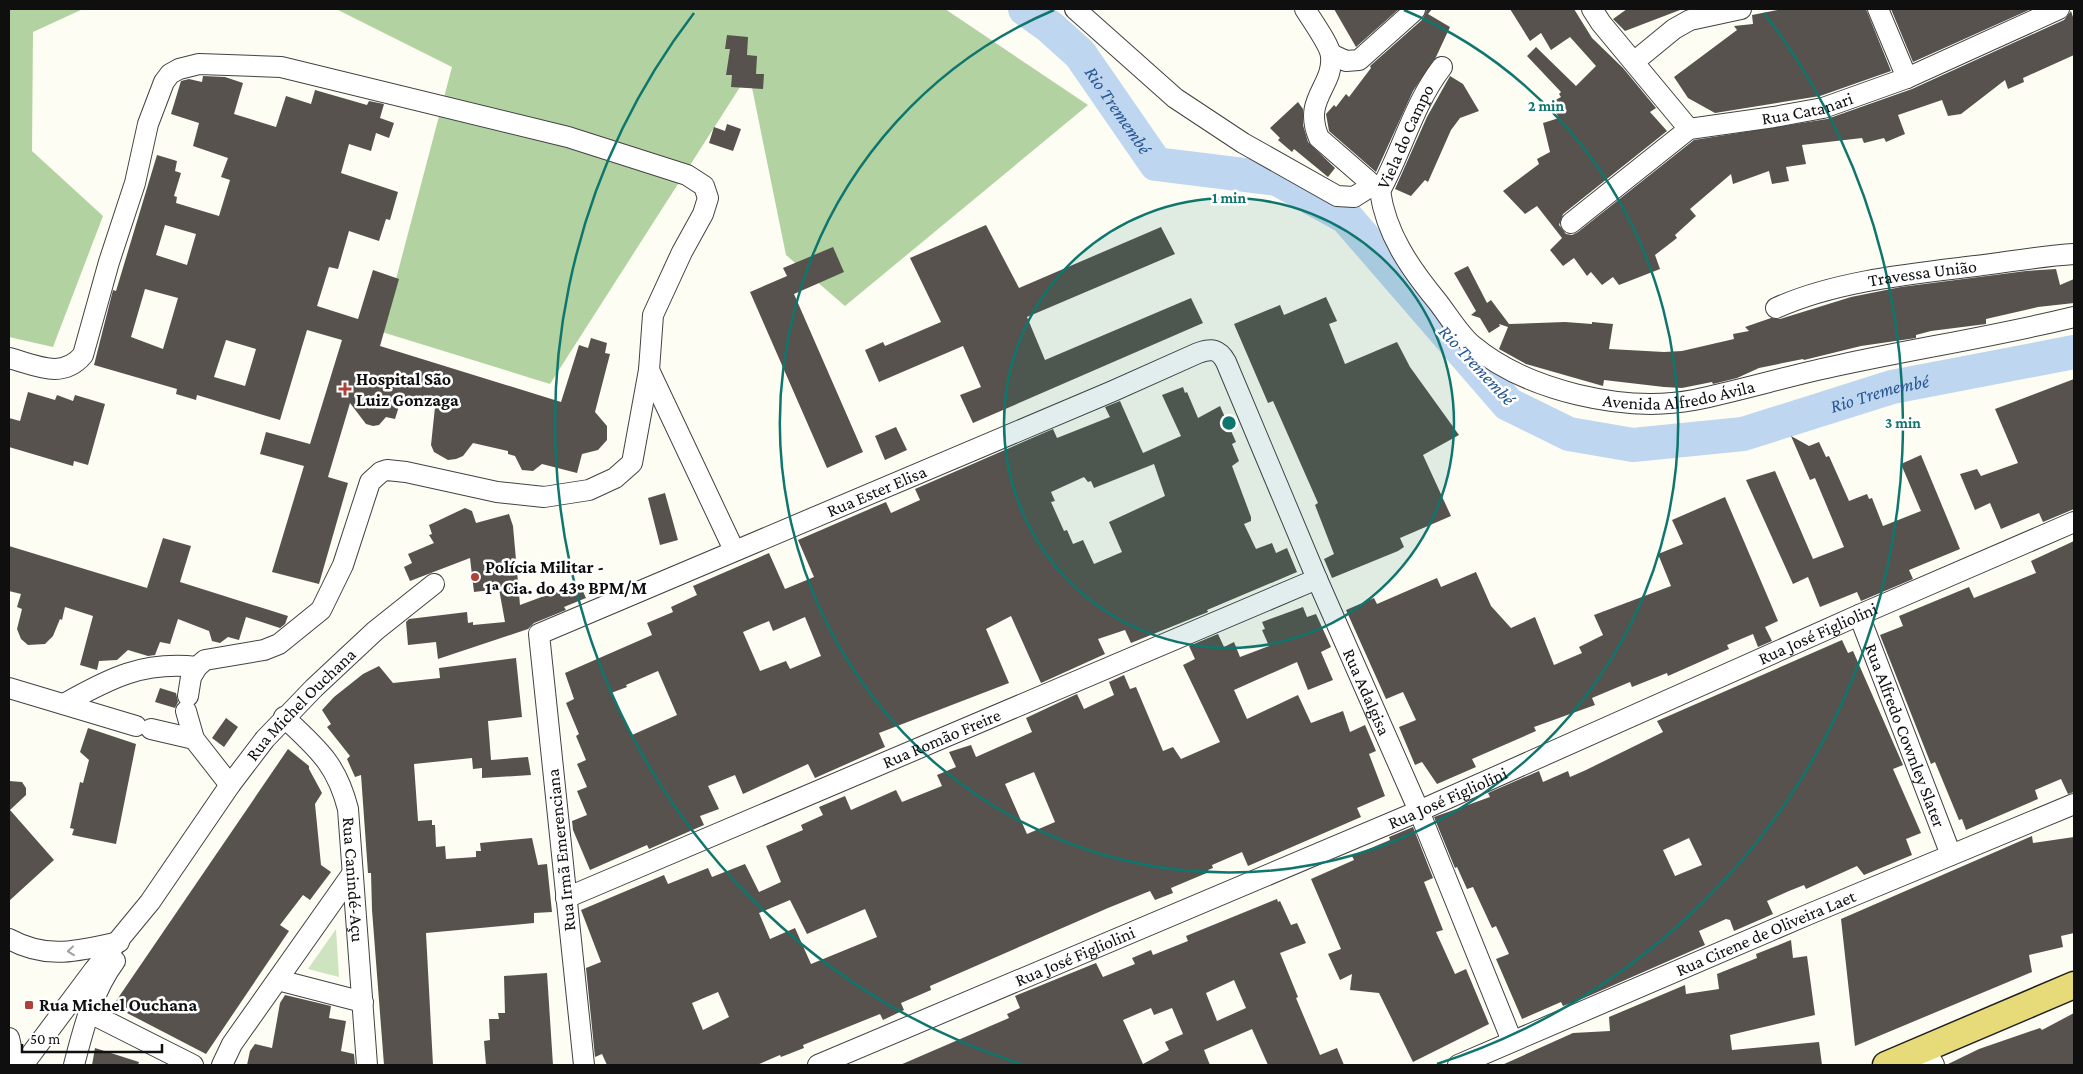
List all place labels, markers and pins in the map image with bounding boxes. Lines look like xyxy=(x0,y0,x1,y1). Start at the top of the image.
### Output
place label: Hospital São Luiz Gonzaga xyxy=(356,369,459,410)
marker: Hospital São Luiz Gonzaga xyxy=(338,382,352,396)
centre of rings xyxy=(1220,414,1238,432)
place label: Polícia Militar - 1ª Cia. do 43º BPM/M xyxy=(485,557,647,598)
marker: Polícia Militar - 1ª Cia. do 43º BPM/M xyxy=(469,571,481,583)
place label: Rua Michel Ouchana xyxy=(39,995,197,1015)
marker: Rua Michel Ouchana xyxy=(23,999,35,1011)

